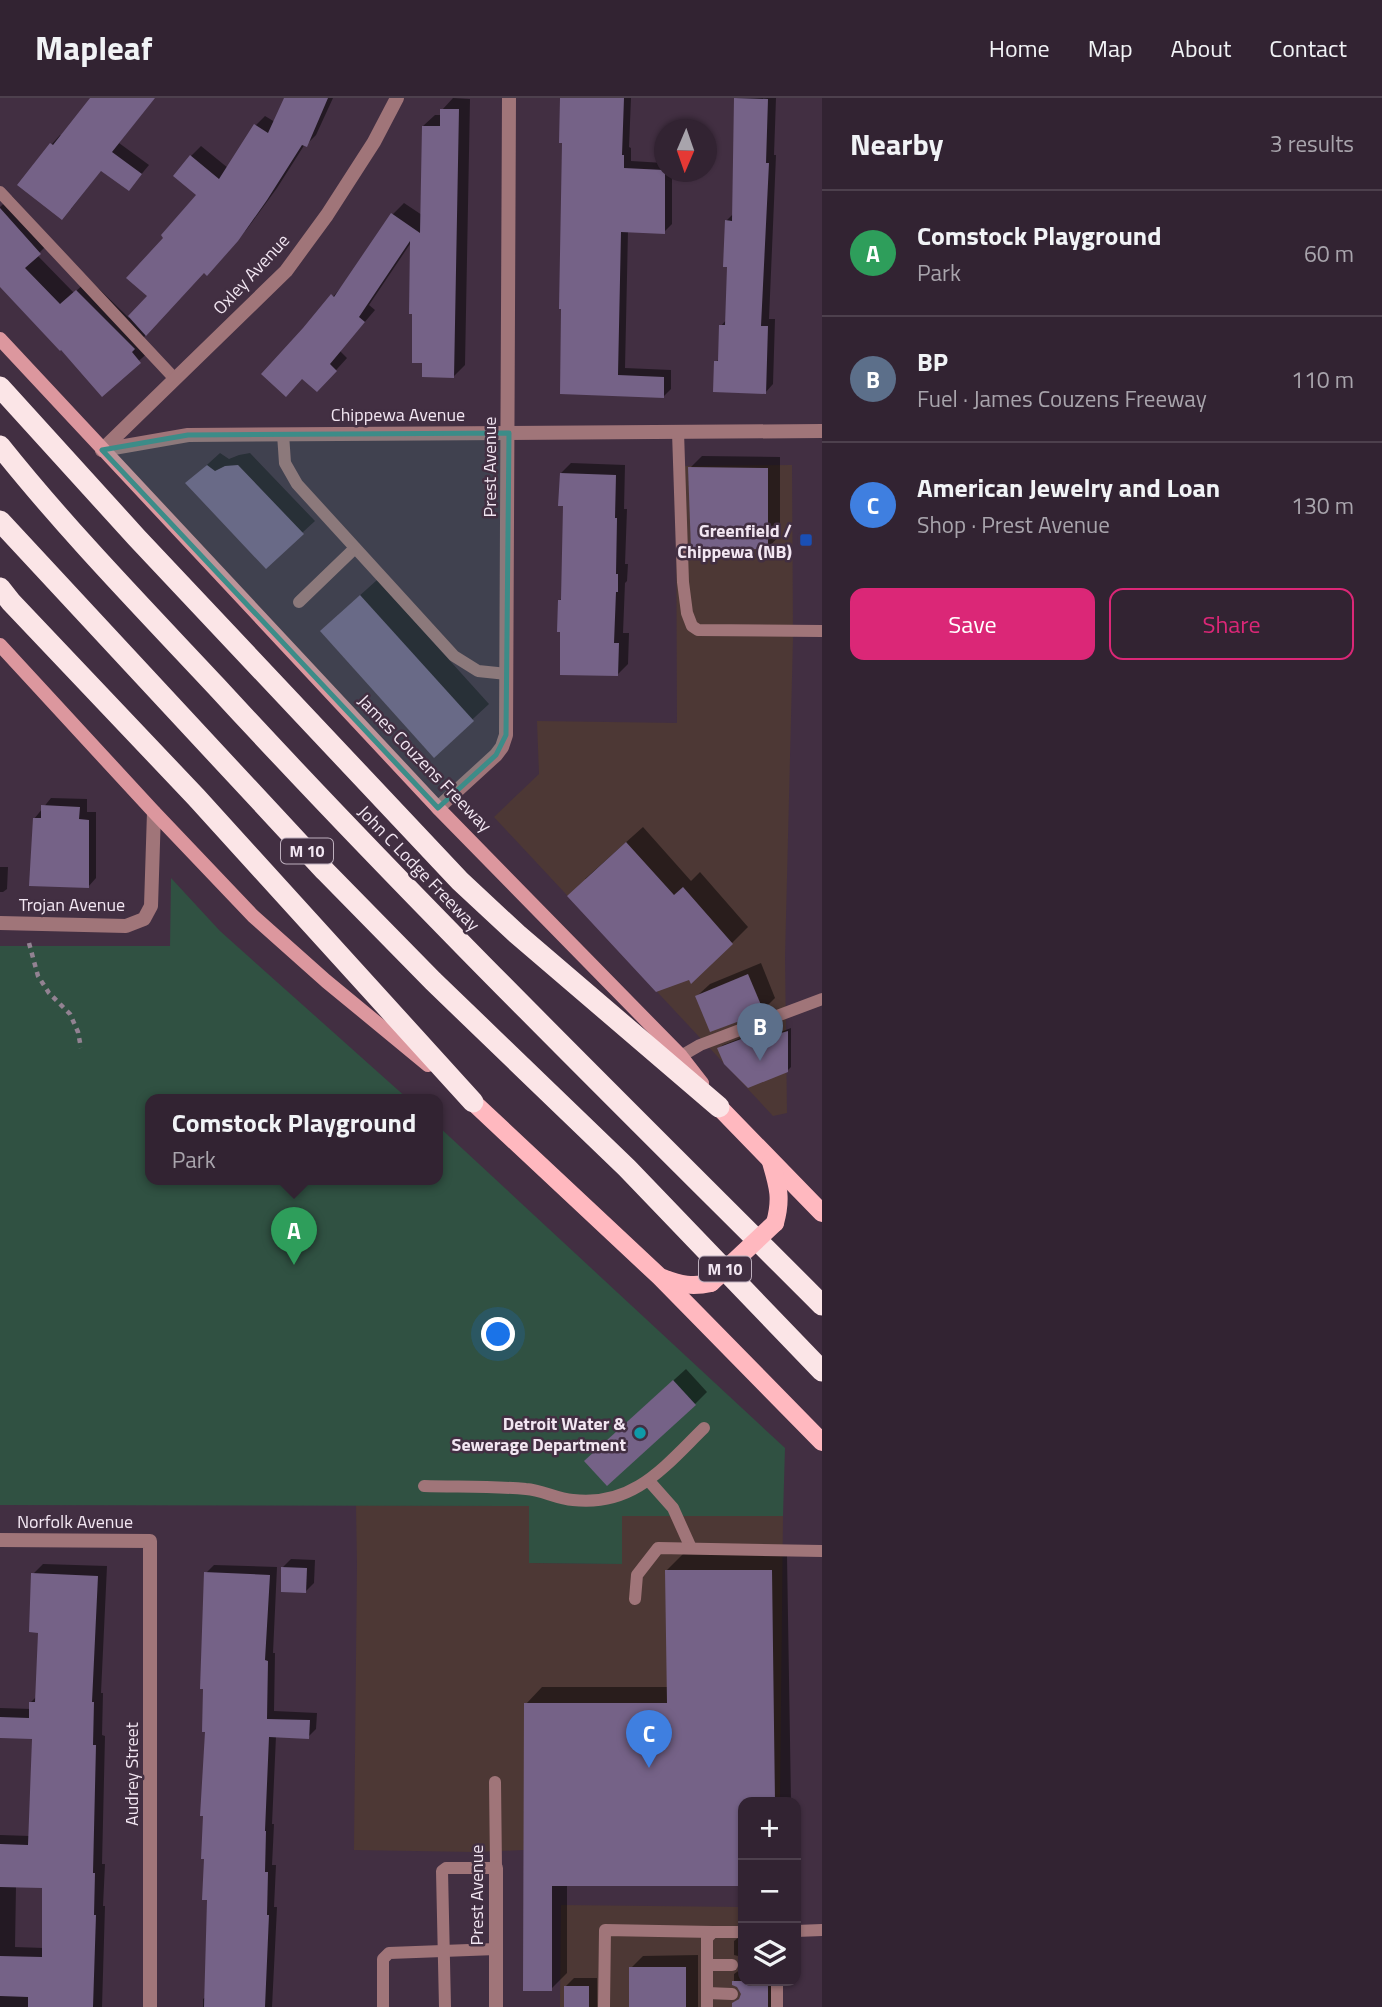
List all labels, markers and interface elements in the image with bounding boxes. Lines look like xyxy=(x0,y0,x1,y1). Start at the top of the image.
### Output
text: Mapleaf xyxy=(35,23,153,73)
text: Home xyxy=(989,30,1050,66)
text: Map xyxy=(1088,30,1133,66)
text: About xyxy=(1171,30,1231,66)
text: Contact xyxy=(1269,30,1347,66)
north arrow xyxy=(654,119,717,182)
text: Nearby xyxy=(850,121,943,167)
text: 3 results xyxy=(1270,126,1354,161)
text: Comstock Playground xyxy=(917,216,1161,255)
street label: Oxley Avenue xyxy=(206,227,296,321)
text: A xyxy=(866,236,880,271)
text: 60 m xyxy=(1304,236,1354,271)
text: Park xyxy=(917,255,961,290)
text: BP xyxy=(917,342,948,381)
text: B xyxy=(866,362,880,397)
text: 110 m xyxy=(1291,362,1354,397)
text: Fuel · James Couzens Freeway xyxy=(917,381,1207,416)
street label: Chippewa Avenue xyxy=(331,401,465,428)
street label: Prest Avenue xyxy=(476,417,503,517)
text: American Jewelry and Loan xyxy=(917,468,1220,507)
text: C xyxy=(867,488,879,523)
text: 130 m xyxy=(1291,488,1354,523)
text: Shop · Prest Avenue xyxy=(917,507,1110,542)
place label: Greenfield / Chippewa (NB) xyxy=(677,517,792,565)
marker: Greenfield / Chippewa (NB) xyxy=(798,532,814,548)
button: Save xyxy=(850,588,1095,660)
button: Share xyxy=(1109,588,1354,660)
street label: James Couzens Freeway xyxy=(352,688,499,838)
street label: John C Lodge Freeway xyxy=(352,799,487,937)
road number: M 10 xyxy=(281,838,333,864)
street label: Trojan Avenue xyxy=(19,891,125,918)
pin: B xyxy=(737,1003,783,1061)
popup xyxy=(145,1094,443,1185)
text: Comstock Playground xyxy=(172,1103,416,1142)
text: Park xyxy=(172,1142,216,1177)
pin: A xyxy=(271,1207,317,1265)
road number: M 10 xyxy=(699,1256,751,1282)
your location xyxy=(481,1317,515,1351)
place label: Detroit Water & Sewerage Department xyxy=(452,1410,626,1458)
marker: Detroit Water & Sewerage Department xyxy=(632,1425,648,1441)
street label: Norfolk Avenue xyxy=(17,1508,133,1535)
pin: C xyxy=(626,1710,672,1768)
street label: Audrey Street xyxy=(118,1721,145,1826)
map controls xyxy=(738,1797,801,1986)
button: + xyxy=(738,1797,801,1860)
street label: Prest Avenue xyxy=(463,1845,490,1945)
button: − xyxy=(738,1860,801,1923)
button: layers xyxy=(738,1923,801,1986)

